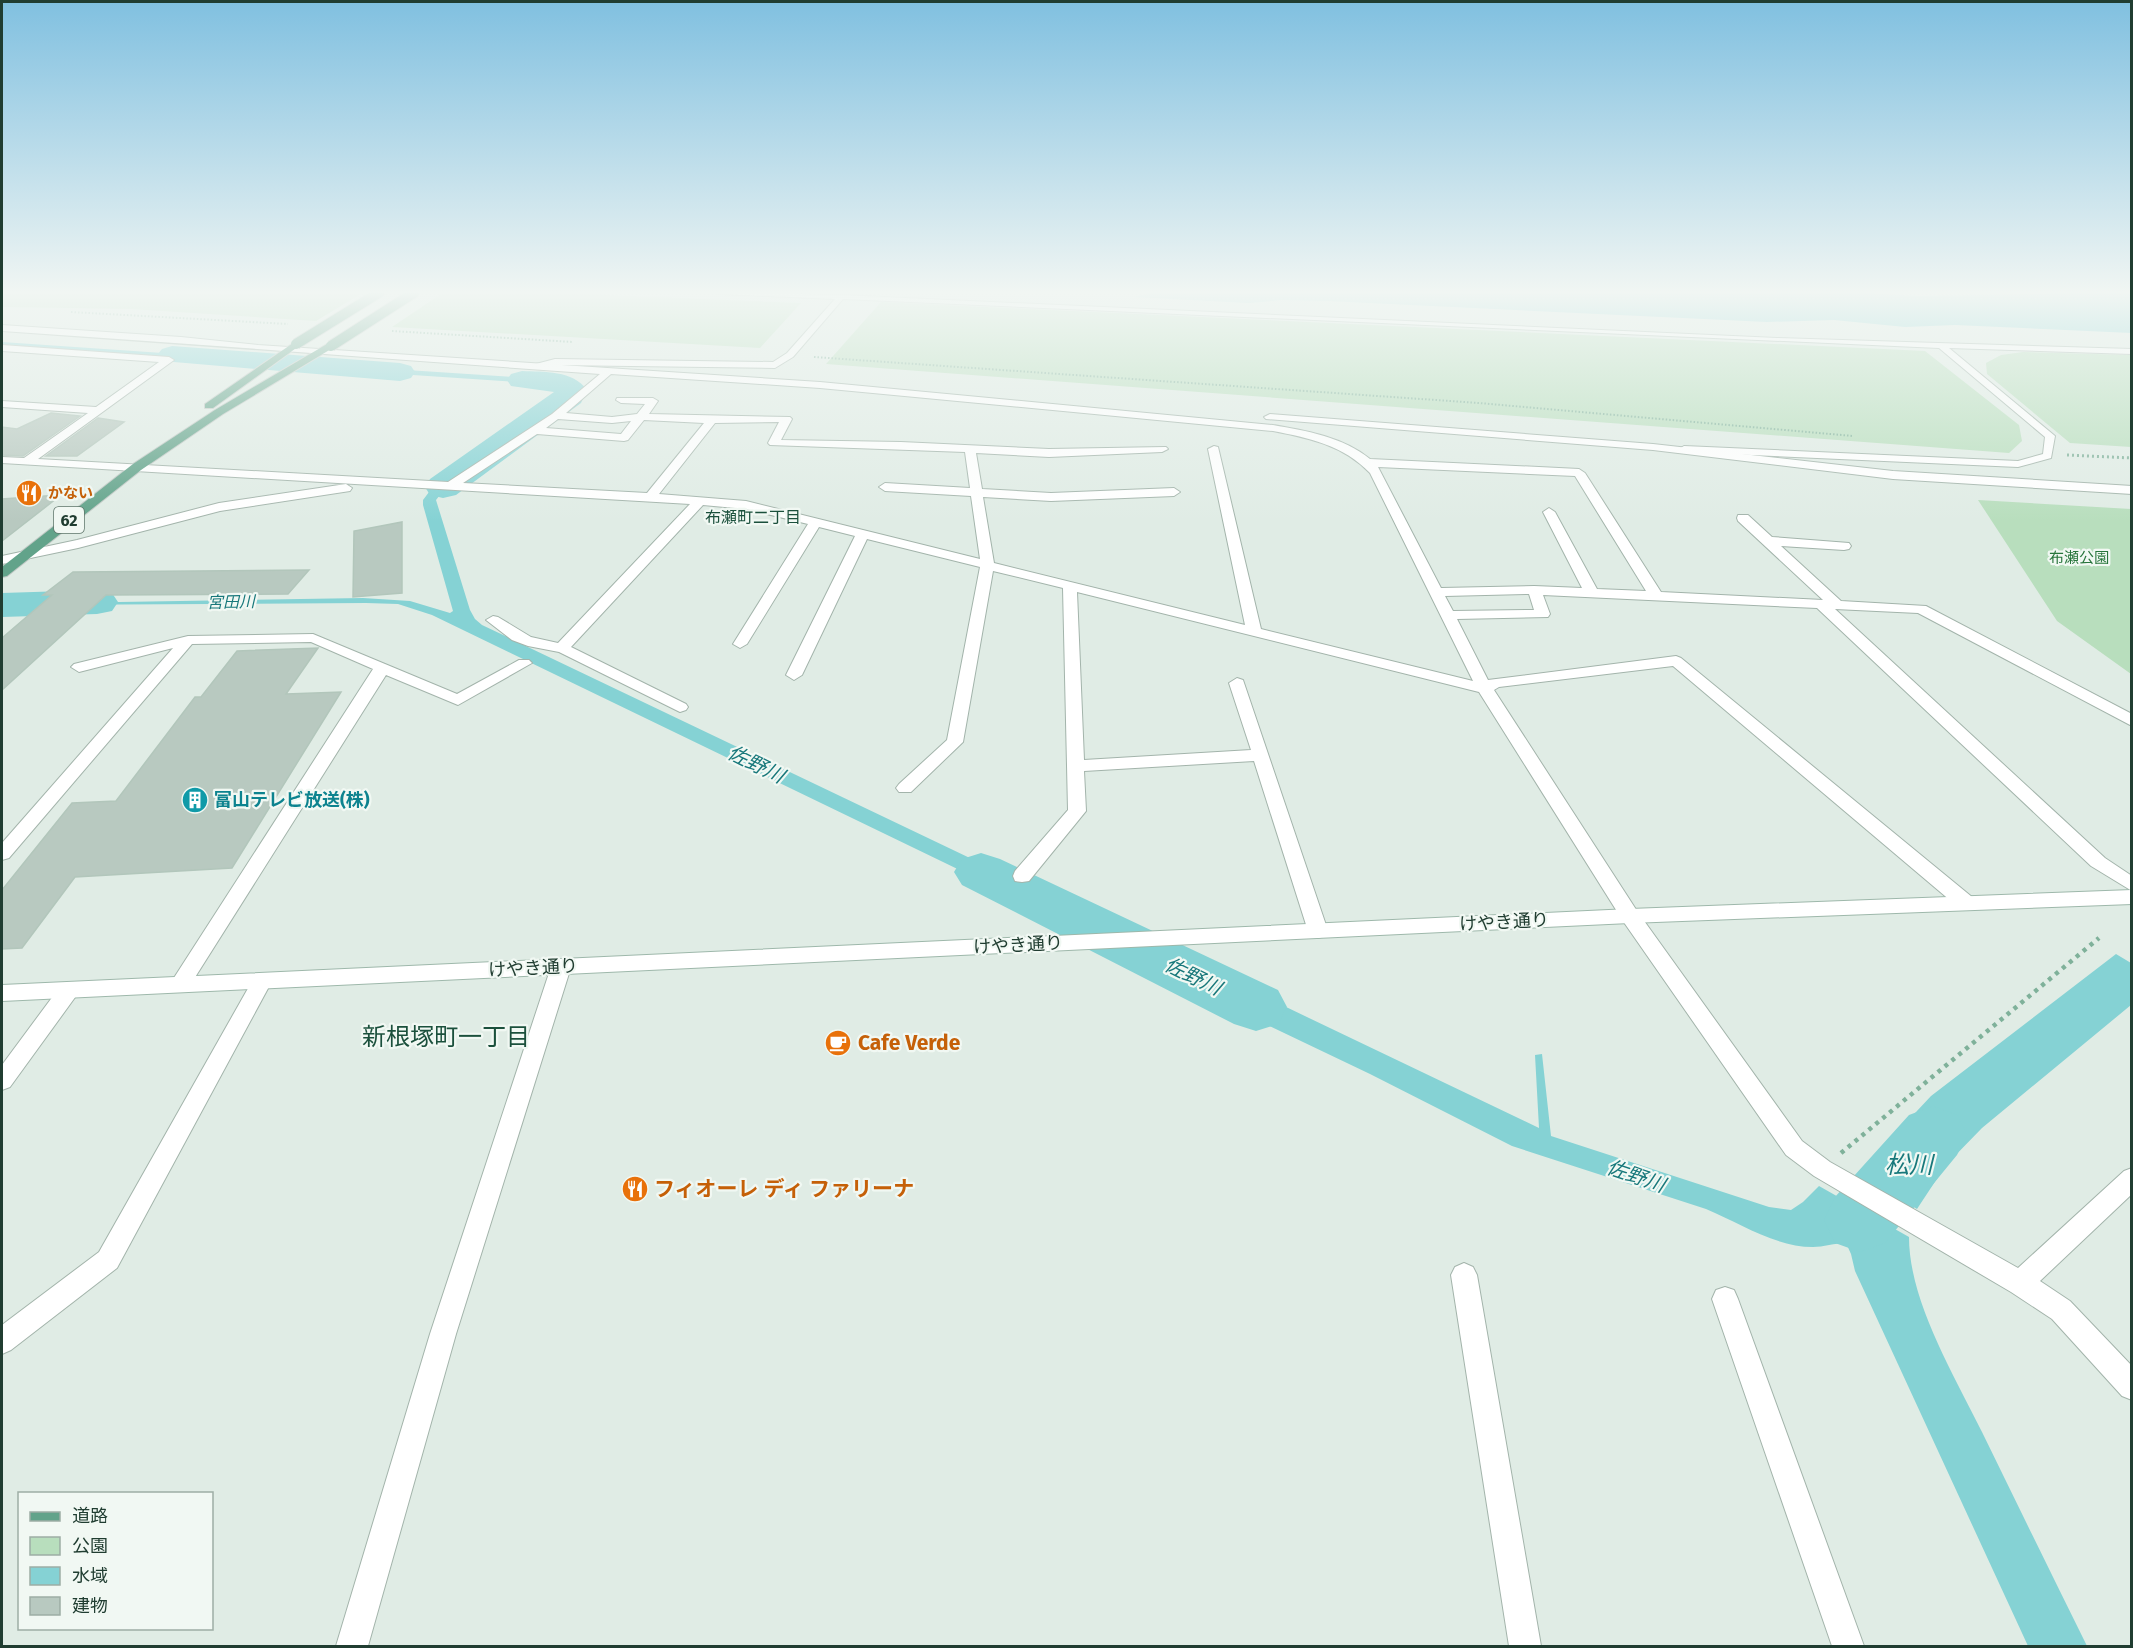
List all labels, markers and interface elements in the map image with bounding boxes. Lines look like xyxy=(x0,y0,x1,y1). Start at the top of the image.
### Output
restaurant icon: かない xyxy=(14,478,44,508)
place label: かない xyxy=(48,484,93,502)
road number: 62 xyxy=(54,507,84,533)
district label: 布瀬町二丁目 xyxy=(705,508,801,527)
park label: 布瀬公園 xyxy=(2049,549,2109,567)
water label: 宮田川 xyxy=(207,592,257,612)
water label: 佐野川 xyxy=(724,740,790,789)
building icon: 富山テレビ放送(株) xyxy=(180,785,210,815)
place label: 富山テレビ放送(株) xyxy=(214,789,370,811)
street label: けやき通り xyxy=(1458,909,1550,935)
street label: けやき通り xyxy=(972,932,1064,958)
water label: 佐野川 xyxy=(1161,952,1227,1001)
street label: けやき通り xyxy=(487,955,579,981)
district label: 新根塚町一丁目 xyxy=(362,1023,530,1051)
cafe icon: Cafe Verde xyxy=(823,1028,853,1058)
place label: Cafe Verde xyxy=(858,1030,961,1056)
water label: 松川 xyxy=(1885,1151,1936,1179)
water label: 佐野川 xyxy=(1604,1155,1670,1198)
restaurant icon: フィオーレ ディ ファリーナ xyxy=(620,1174,650,1204)
place label: フィオーレ ディ ファリーナ xyxy=(654,1176,914,1202)
legend xyxy=(18,1492,213,1630)
text: 道路 xyxy=(72,1505,108,1527)
text: 公園 xyxy=(72,1535,108,1557)
text: 水域 xyxy=(72,1565,108,1587)
text: 建物 xyxy=(72,1595,108,1617)

